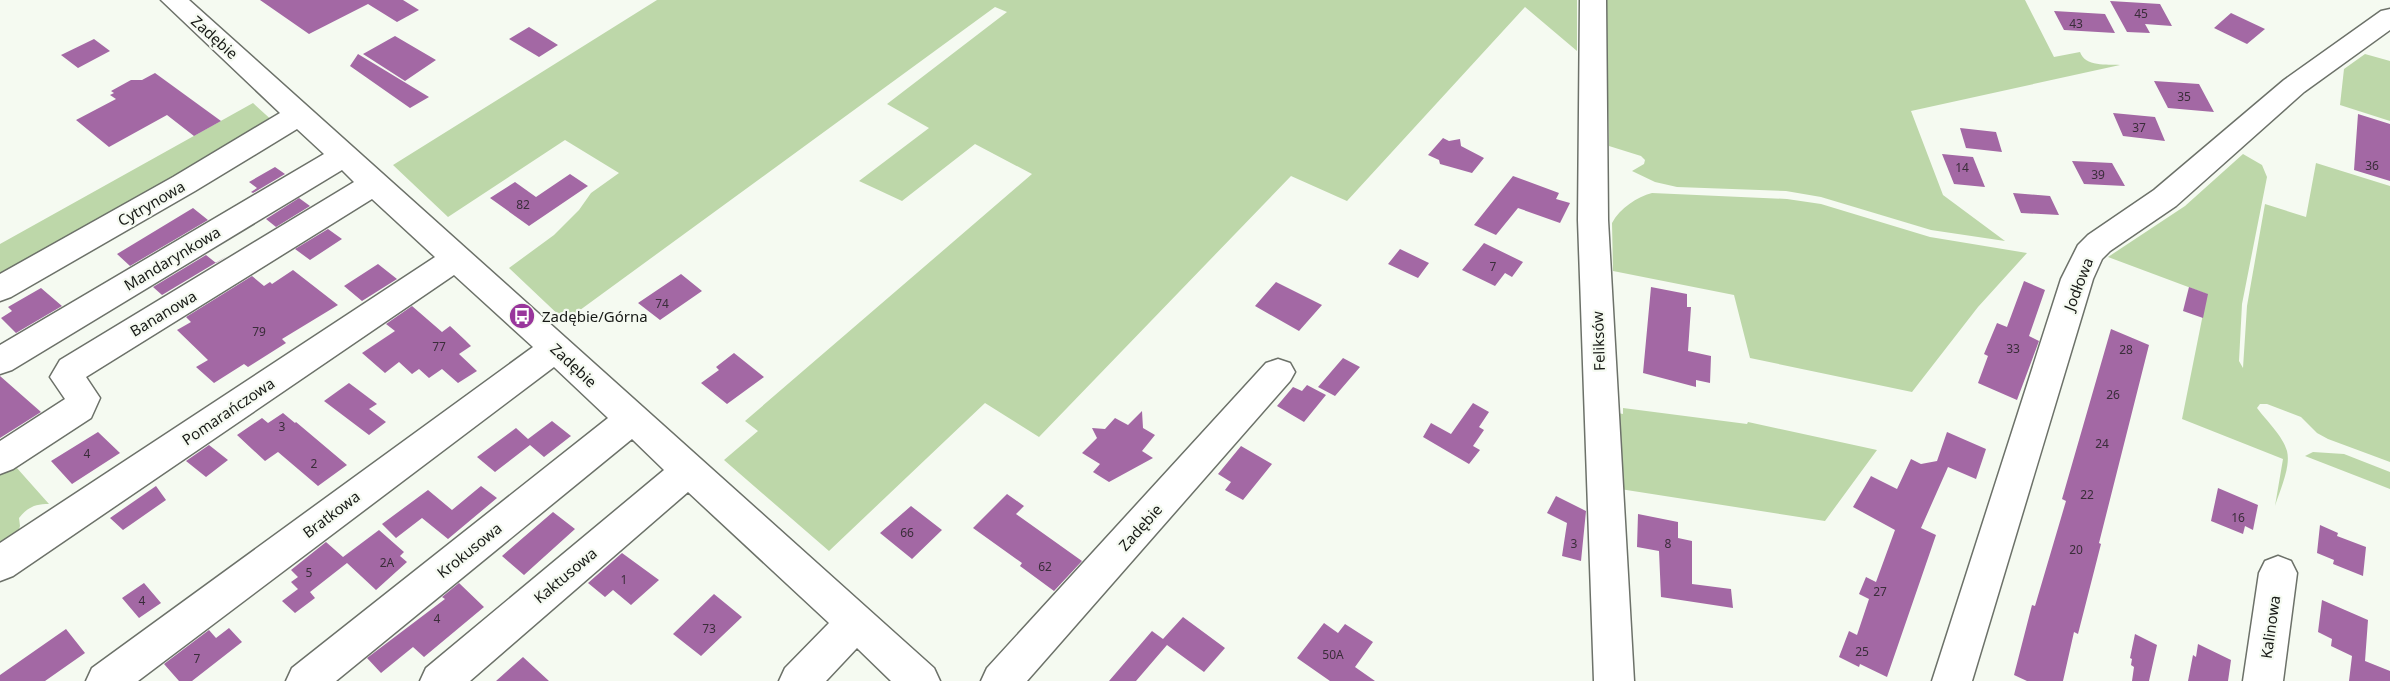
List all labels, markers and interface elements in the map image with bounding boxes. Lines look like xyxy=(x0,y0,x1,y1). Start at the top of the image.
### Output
house number: 45 xyxy=(2134,5,2148,22)
street label: Zadębie xyxy=(187,11,243,63)
house number: 43 xyxy=(2069,15,2083,32)
house number: 35 xyxy=(2177,88,2191,105)
house number: 37 xyxy=(2132,119,2146,136)
house number: 36 xyxy=(2365,157,2379,174)
house number: 14 xyxy=(1955,159,1969,176)
house number: 39 xyxy=(2091,166,2105,183)
street label: Cytrynowa xyxy=(114,176,188,230)
house number: 82 xyxy=(516,196,530,213)
street label: Mandarynkowa xyxy=(120,221,224,295)
street label: Jodłowa xyxy=(2058,255,2097,315)
house number: 7 xyxy=(1490,258,1497,275)
street label: Bananowa xyxy=(126,285,200,341)
house number: 74 xyxy=(655,295,669,312)
bus stop icon: Zadębie/Górna xyxy=(507,301,537,331)
place label: Zadębie/Górna xyxy=(542,306,648,326)
street label: Feliksów xyxy=(1587,311,1609,371)
house number: 79 xyxy=(252,323,266,340)
house number: 77 xyxy=(432,338,446,355)
street label: Zadębie xyxy=(547,339,601,391)
house number: 33 xyxy=(2006,340,2020,357)
house number: 28 xyxy=(2119,341,2133,358)
street label: Pomarańczowa xyxy=(178,373,278,449)
house number: 26 xyxy=(2106,386,2120,403)
house number: 3 xyxy=(279,418,286,435)
house number: 24 xyxy=(2095,435,2109,452)
house number: 4 xyxy=(84,445,91,462)
house number: 2 xyxy=(311,455,318,472)
street label: Bratkowa xyxy=(298,486,364,542)
house number: 22 xyxy=(2080,486,2094,503)
street label: Zadębie xyxy=(1114,499,1166,555)
house number: 16 xyxy=(2231,509,2245,526)
street label: Krokusowa xyxy=(433,518,505,582)
house number: 66 xyxy=(900,524,914,541)
house number: 3 xyxy=(1571,535,1578,552)
house number: 8 xyxy=(1665,535,1672,552)
house number: 20 xyxy=(2069,541,2083,558)
street label: Kaktusowa xyxy=(529,543,601,607)
house number: 2A xyxy=(380,554,395,571)
house number: 62 xyxy=(1038,558,1052,575)
house number: 5 xyxy=(306,564,313,581)
house number: 1 xyxy=(621,571,627,588)
house number: 27 xyxy=(1873,583,1887,600)
house number: 4 xyxy=(139,592,146,609)
street label: Kalinowa xyxy=(2256,594,2284,660)
house number: 4 xyxy=(434,610,441,627)
house number: 73 xyxy=(702,620,716,637)
house number: 25 xyxy=(1855,643,1869,660)
house number: 50A xyxy=(1322,646,1344,663)
house number: 7 xyxy=(194,650,201,667)

